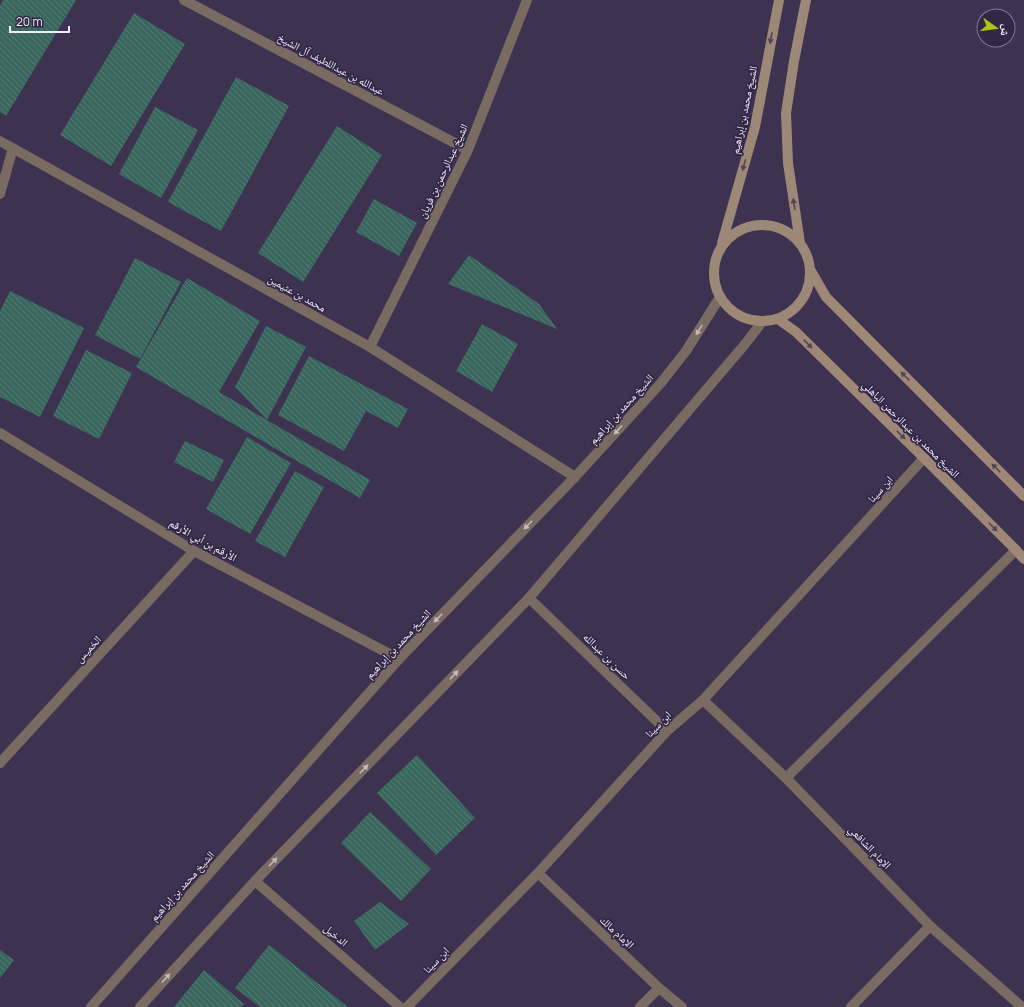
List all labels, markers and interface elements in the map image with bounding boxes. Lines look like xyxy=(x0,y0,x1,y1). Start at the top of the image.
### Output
scale bar xyxy=(10,8,69,34)
north arrow xyxy=(976,8,1016,48)
text: 20 m xyxy=(16,13,43,30)
text: ش xyxy=(996,23,1015,38)
street label: عبدالله بن عبداللطيف آل الشيخ xyxy=(275,29,388,98)
one-way arrow xyxy=(768,32,774,44)
street label: الشيخ محمد بن إبراهيم xyxy=(727,64,761,156)
street label: الشيخ عبدالرحمن بن فريان xyxy=(414,121,471,221)
one-way arrow xyxy=(741,160,747,172)
one-way arrow xyxy=(791,198,797,210)
street label: محمد بن عثيمين xyxy=(265,270,329,315)
one-way arrow xyxy=(695,324,703,335)
one-way arrow xyxy=(803,339,813,348)
street label: الشيخ محمد بن إبراهيم xyxy=(585,370,657,448)
one-way arrow xyxy=(900,371,910,381)
street label: الشيخ محمد بن عبدالرحمن الباهلي xyxy=(858,377,963,482)
one-way arrow xyxy=(613,425,622,435)
one-way arrow xyxy=(896,430,906,440)
one-way arrow xyxy=(992,463,1001,473)
street label: ابن سينا xyxy=(864,472,896,505)
street label: الأرقم بن أبي الأرقم xyxy=(166,515,240,566)
one-way arrow xyxy=(524,520,533,530)
one-way arrow xyxy=(988,522,998,532)
street label: الشيخ محمد بن إبراهيم xyxy=(362,606,434,682)
one-way arrow xyxy=(433,613,443,623)
street label: حسن بن عبدالله xyxy=(580,629,635,682)
street label: الخميس xyxy=(71,632,104,665)
one-way arrow xyxy=(449,670,459,680)
street label: ابن سينا xyxy=(641,707,674,740)
one-way arrow xyxy=(359,764,369,774)
street label: الإمام الشافعي xyxy=(844,821,895,873)
street label: الشيخ محمد بن إبراهيم xyxy=(146,847,218,925)
one-way arrow xyxy=(268,857,278,867)
street label: الإمام مالك xyxy=(597,912,638,951)
street label: الدخيل xyxy=(321,920,352,949)
street label: ابن سينا xyxy=(419,943,452,976)
one-way arrow xyxy=(161,973,171,983)

